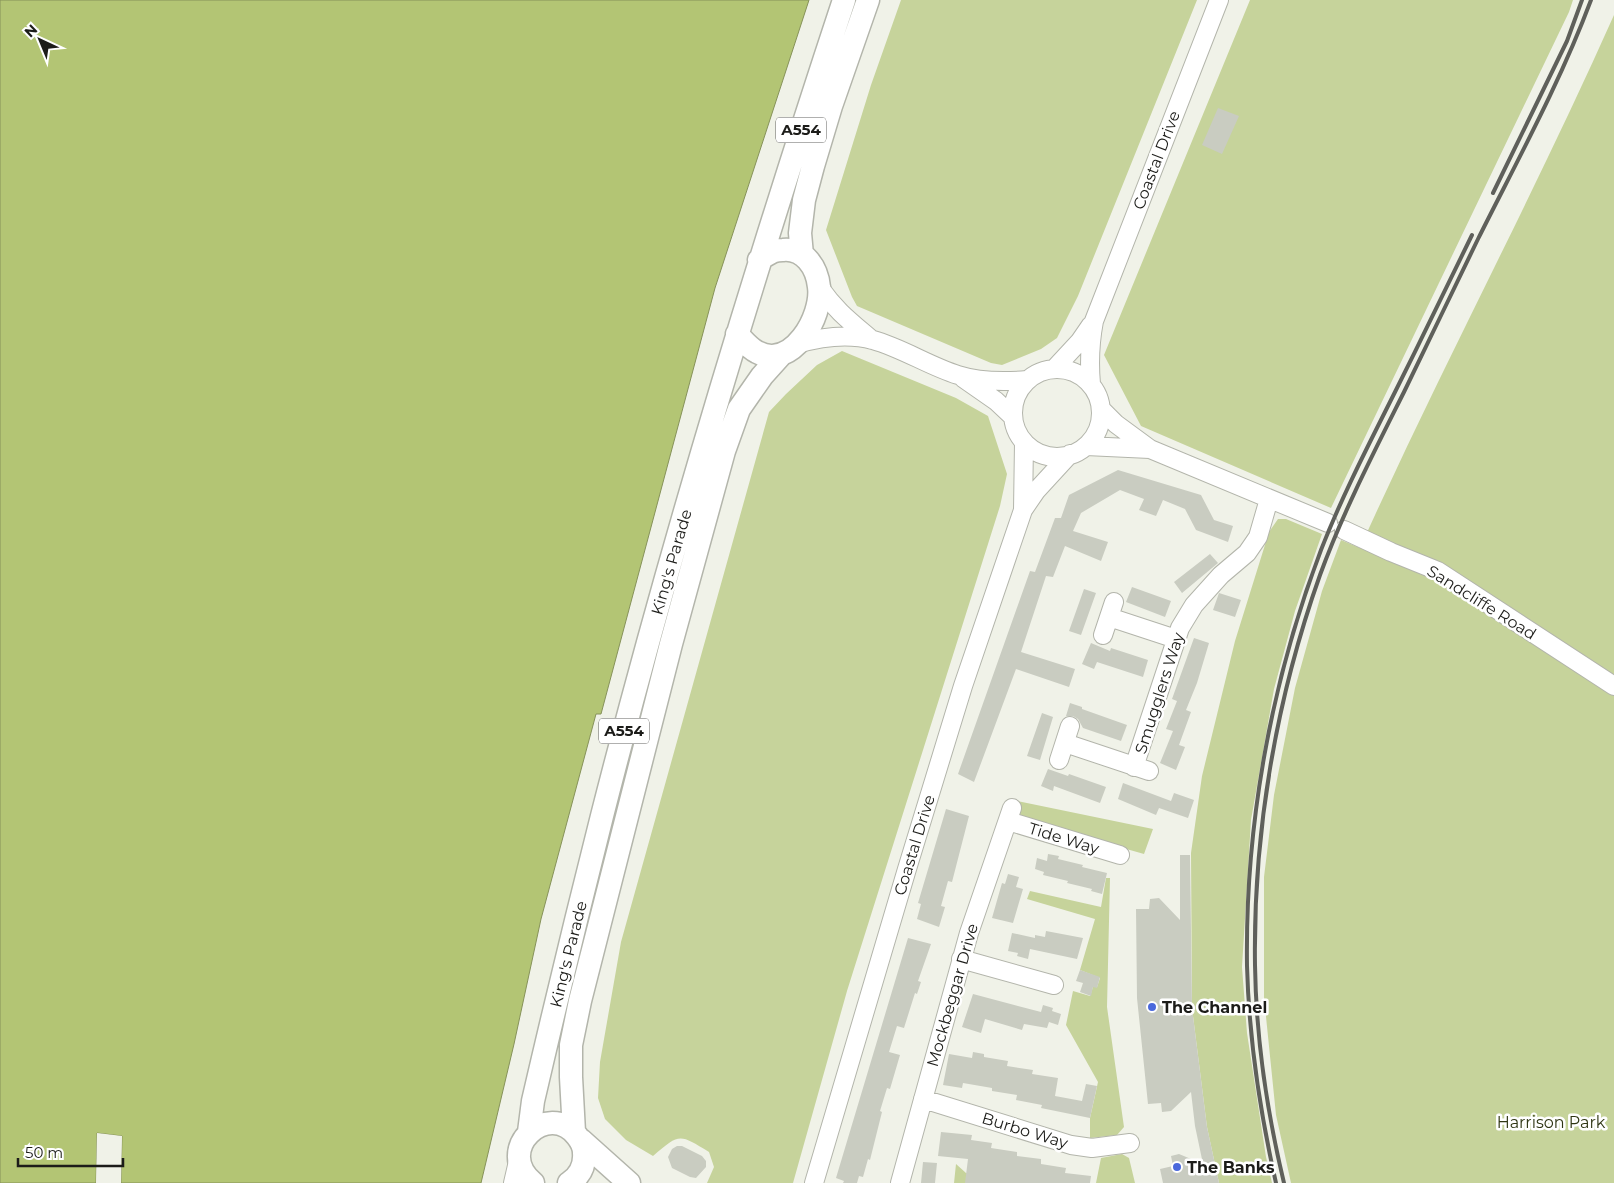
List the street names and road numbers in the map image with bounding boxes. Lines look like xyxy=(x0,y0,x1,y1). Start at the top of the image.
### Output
street label: Coastal Drive xyxy=(1129,108,1184,212)
road number: A554 xyxy=(776,118,826,142)
street label: King's Parade xyxy=(647,507,696,617)
street label: Sandcliffe Road xyxy=(1424,561,1540,644)
street label: Smugglers Way xyxy=(1131,630,1188,756)
road number: A554 xyxy=(599,718,649,744)
street label: Coastal Drive xyxy=(890,793,939,898)
street label: Tide Way xyxy=(1026,819,1102,858)
street label: King's Parade xyxy=(546,899,591,1009)
street label: Mockbeggar Drive xyxy=(923,921,982,1069)
street label: Burbo Way xyxy=(980,1108,1070,1153)

